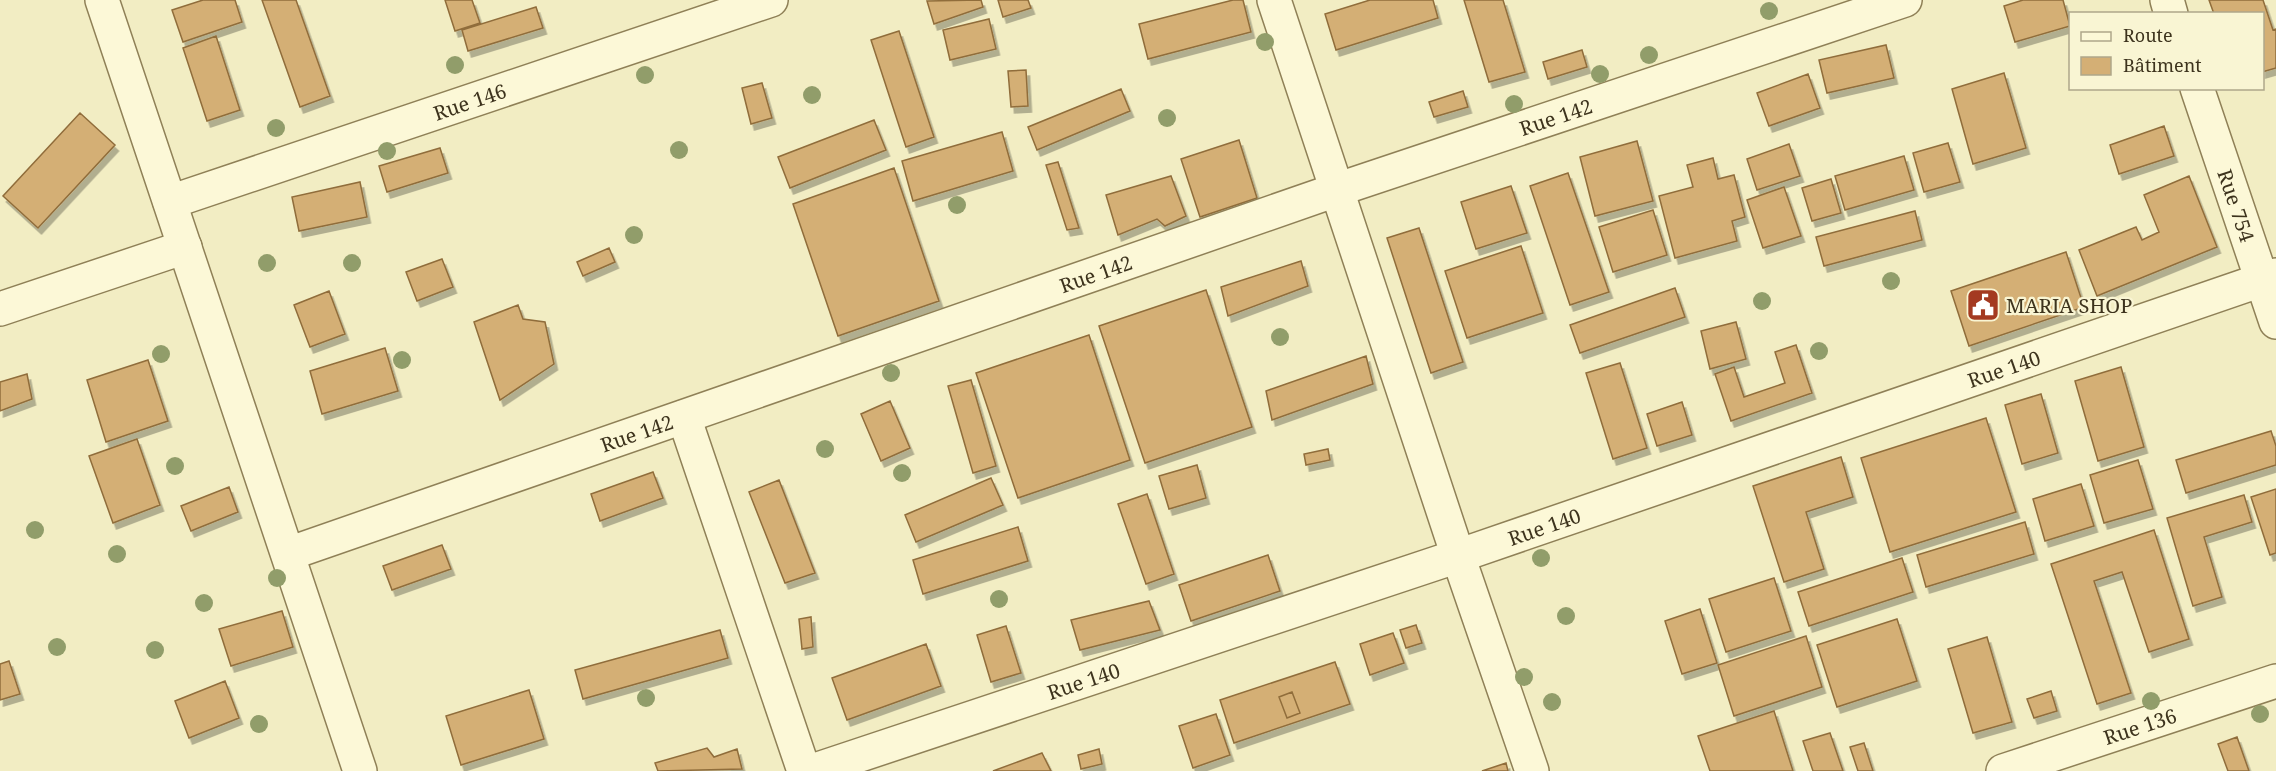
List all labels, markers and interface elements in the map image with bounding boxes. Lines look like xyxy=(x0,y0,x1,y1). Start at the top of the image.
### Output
legend xyxy=(2069,12,2264,90)
text: Route xyxy=(2123,23,2173,47)
text: Bâtiment xyxy=(2123,53,2202,77)
street label: Rue 146 xyxy=(430,77,510,126)
street label: Rue 142 xyxy=(1516,92,1596,141)
street label: Rue 754 xyxy=(2212,165,2261,245)
street label: Rue 142 xyxy=(1056,248,1136,299)
public building icon: MARIA SHOP xyxy=(1965,287,2001,323)
place label: MARIA SHOP xyxy=(2006,292,2132,319)
street label: Rue 140 xyxy=(1964,343,2044,393)
street label: Rue 142 xyxy=(597,408,677,458)
street label: Rue 140 xyxy=(1504,501,1584,551)
street label: Rue 140 xyxy=(1043,656,1123,705)
street label: Rue 136 xyxy=(2100,701,2180,751)

